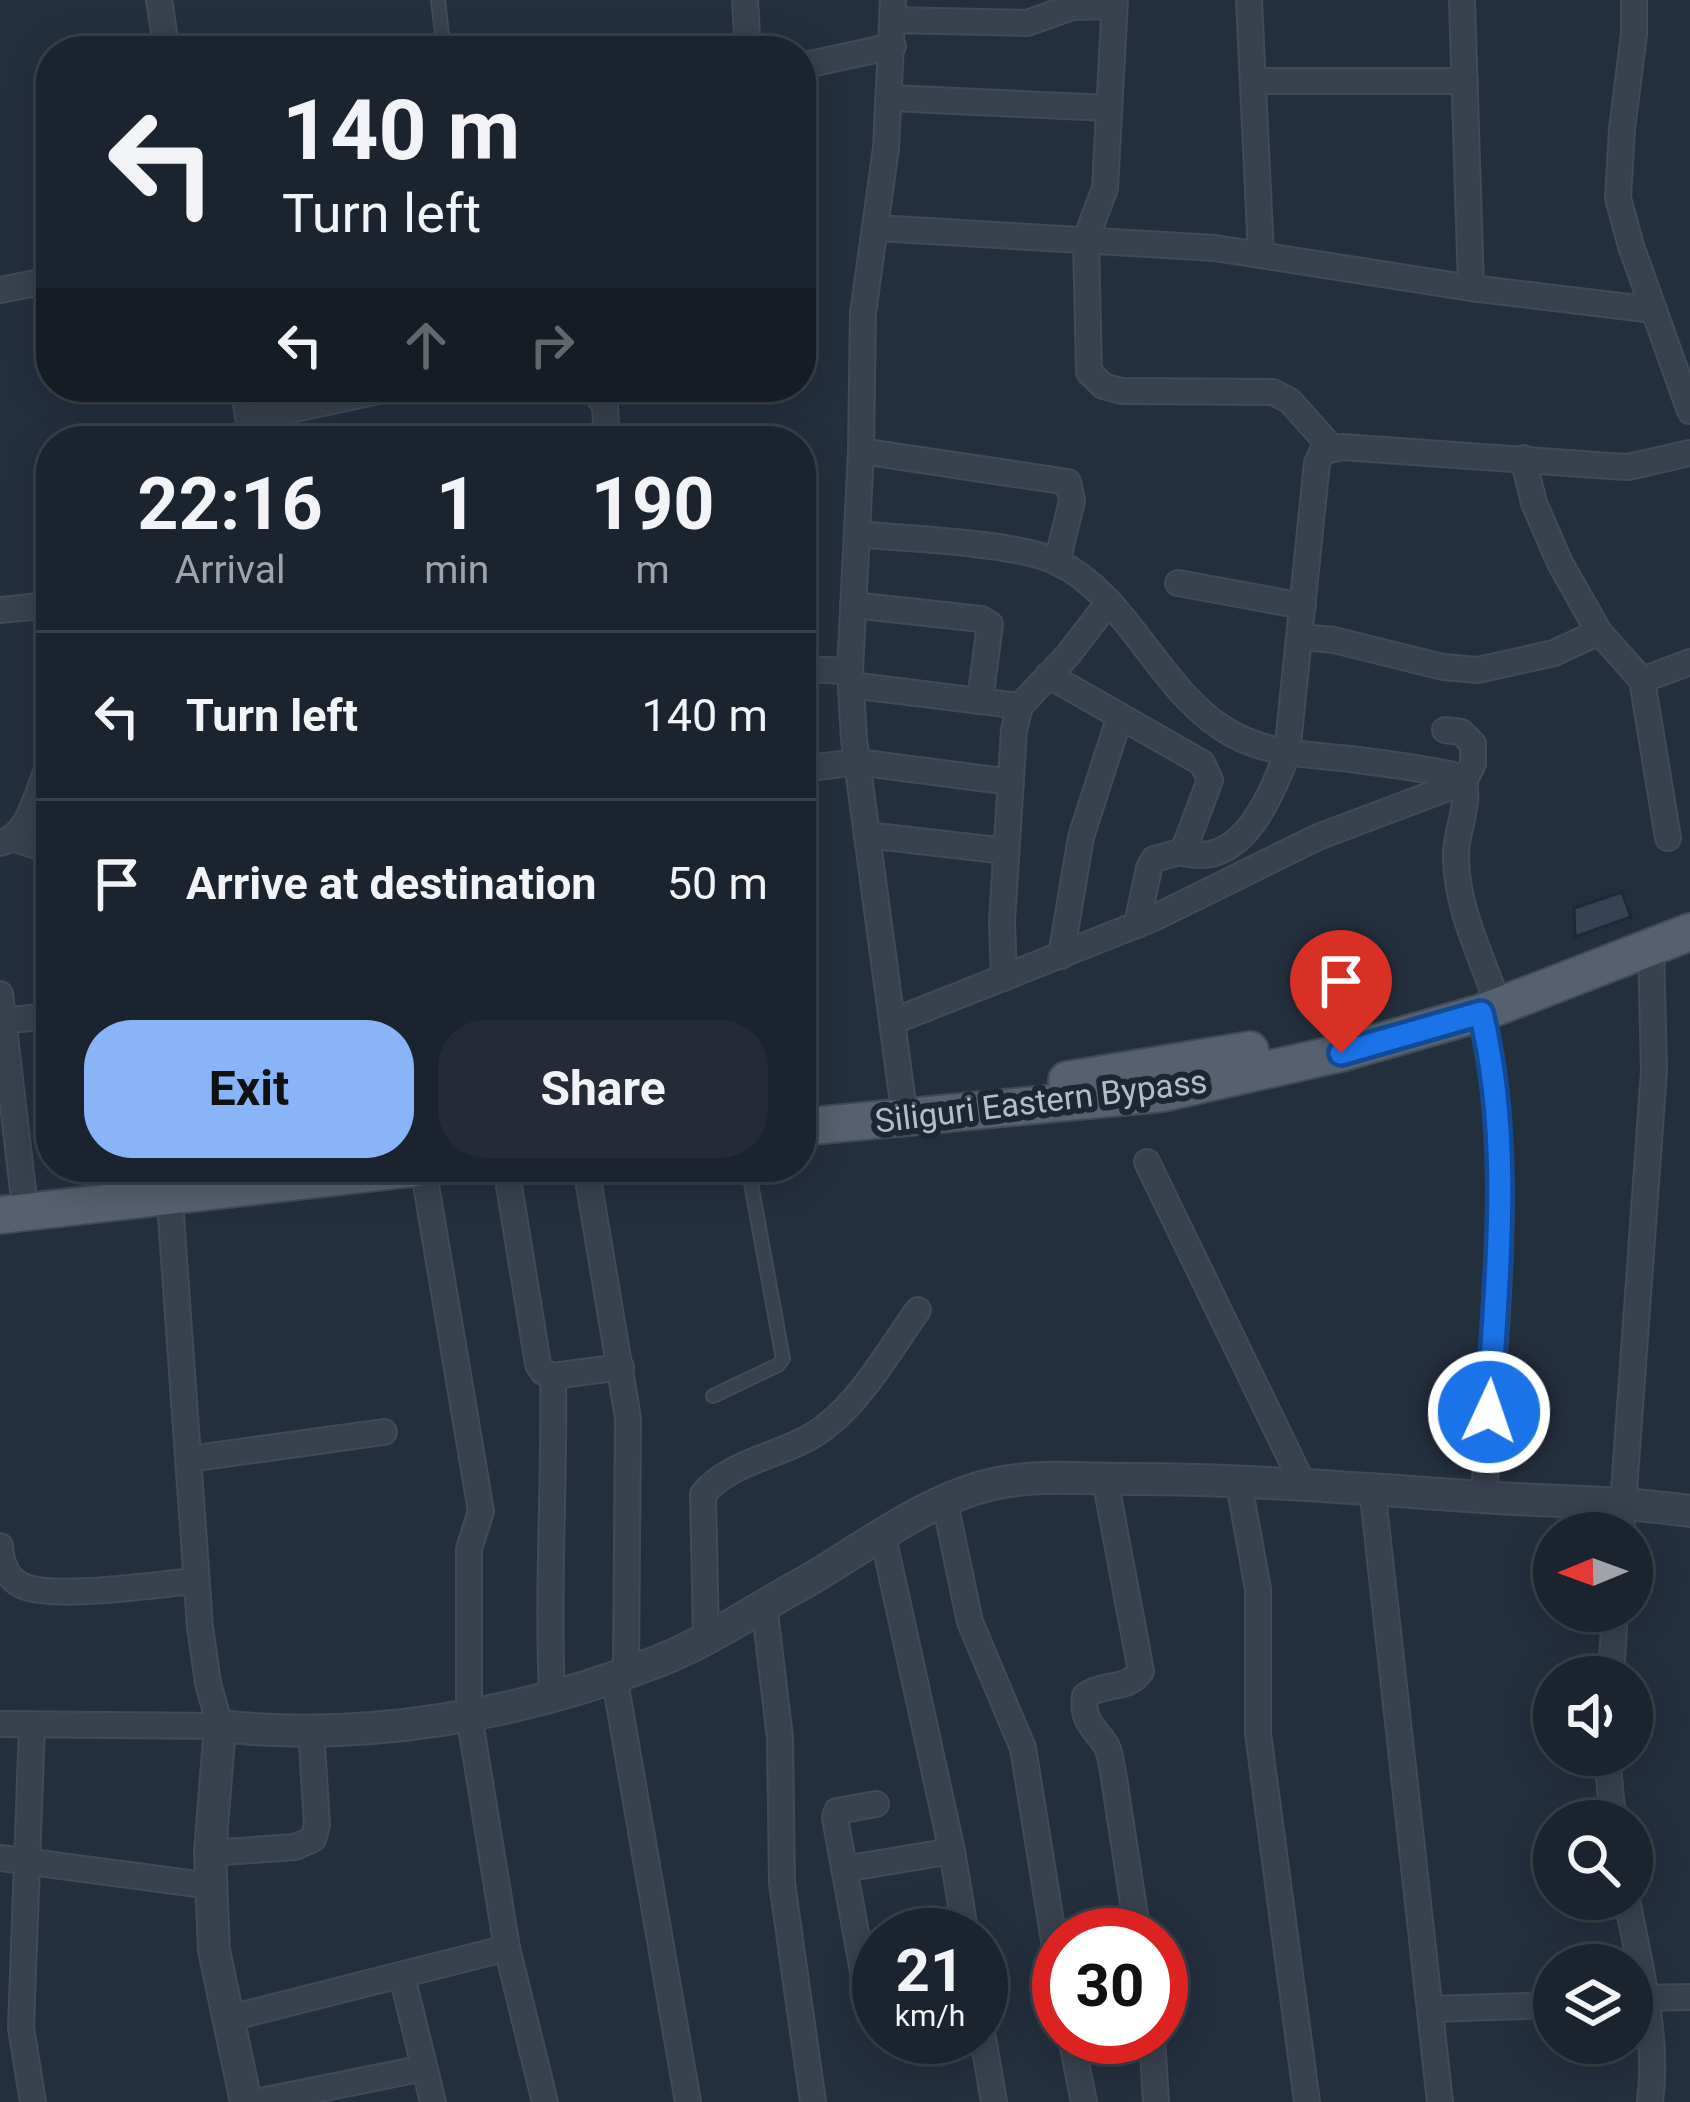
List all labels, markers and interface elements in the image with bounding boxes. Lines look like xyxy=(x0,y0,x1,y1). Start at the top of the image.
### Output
text: 140 m xyxy=(282,81,520,180)
icon: left xyxy=(84,84,240,240)
text: Turn left xyxy=(282,182,481,245)
icon: left xyxy=(267,312,333,378)
icon: ahead xyxy=(393,312,459,378)
icon: right xyxy=(519,312,585,378)
text: 22:16 xyxy=(137,462,323,547)
text: 1 xyxy=(436,462,477,547)
text: 190 xyxy=(591,462,715,547)
text: Arrival xyxy=(175,547,285,593)
text: min xyxy=(424,547,489,593)
text: m xyxy=(636,547,670,593)
icon: left xyxy=(84,683,150,749)
text: Turn left xyxy=(186,689,358,742)
text: 140 m xyxy=(642,689,768,742)
icon: arrive xyxy=(84,851,150,917)
text: Arrive at destination xyxy=(186,857,597,910)
text: 50 m xyxy=(667,857,768,910)
pin xyxy=(1290,930,1392,1053)
icon: arrive xyxy=(1308,948,1374,1014)
button: Exit xyxy=(84,1020,414,1158)
button: Share xyxy=(438,1020,768,1158)
street label: Siliguri Eastern Bypass xyxy=(873,1061,1209,1141)
position arrow xyxy=(1426,1349,1552,1475)
north arrow xyxy=(1533,1512,1653,1632)
map controls xyxy=(1533,1512,1653,2064)
button: sound xyxy=(1533,1656,1653,1776)
button: search xyxy=(1533,1800,1653,1920)
speed limit sign: 30 xyxy=(1032,1908,1188,2064)
text: 21 xyxy=(896,1935,964,2006)
button: layers xyxy=(1533,1944,1653,2064)
text: km/h xyxy=(895,1998,965,2033)

